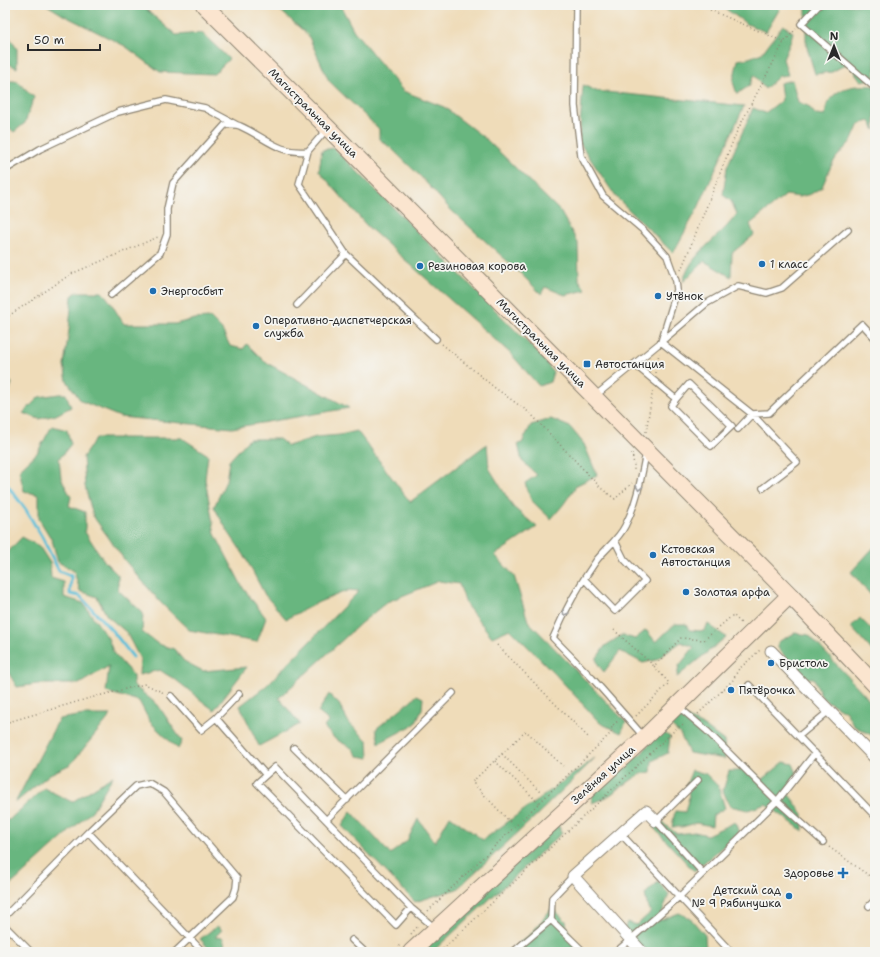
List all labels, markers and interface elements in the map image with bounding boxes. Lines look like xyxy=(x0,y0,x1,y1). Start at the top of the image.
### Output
scale bar xyxy=(28,26,100,52)
north arrow xyxy=(814,26,854,66)
text: N xyxy=(830,29,839,44)
text: 50 m xyxy=(34,32,64,48)
street label: Магистральная улица xyxy=(265,65,361,161)
place label: 1 класс xyxy=(770,257,808,272)
place label: Резиновая корова xyxy=(428,259,526,274)
marker: 1 класс xyxy=(757,259,767,269)
marker: Резиновая корова xyxy=(415,261,425,271)
place label: Энергосбыт xyxy=(161,284,224,299)
marker: Энергосбыт xyxy=(148,286,158,296)
place label: Утёнок xyxy=(666,289,703,304)
marker: Утёнок xyxy=(653,291,663,301)
street label: Магистральная улица xyxy=(493,295,589,391)
place label: Оперативно-диспетчерская служба xyxy=(264,313,412,341)
marker: Оперативно-диспетчерская служба xyxy=(251,321,261,331)
place label: Автостанция xyxy=(595,357,665,372)
marker: Автостанция xyxy=(582,359,592,369)
one-way arrow xyxy=(635,485,643,491)
place label: Кстовская Автостанция xyxy=(661,542,731,570)
marker: Кстовская Автостанция xyxy=(648,550,658,560)
place label: Золотая арфа xyxy=(694,585,770,600)
marker: Золотая арфа xyxy=(681,587,691,597)
one-way arrow xyxy=(562,609,569,616)
place label: Бристоль xyxy=(779,656,829,671)
marker: Бристоль xyxy=(766,658,776,668)
place label: Пятёрочка xyxy=(739,683,795,698)
marker: Пятёрочка xyxy=(726,685,736,695)
street label: Зелёная улица xyxy=(568,742,638,808)
place label: Здоровье xyxy=(784,866,834,881)
marker: Здоровье xyxy=(837,867,849,879)
place label: Детский сад № 9 Рябинушка xyxy=(691,883,781,911)
marker: Детский сад № 9 Рябинушка xyxy=(784,891,794,901)

